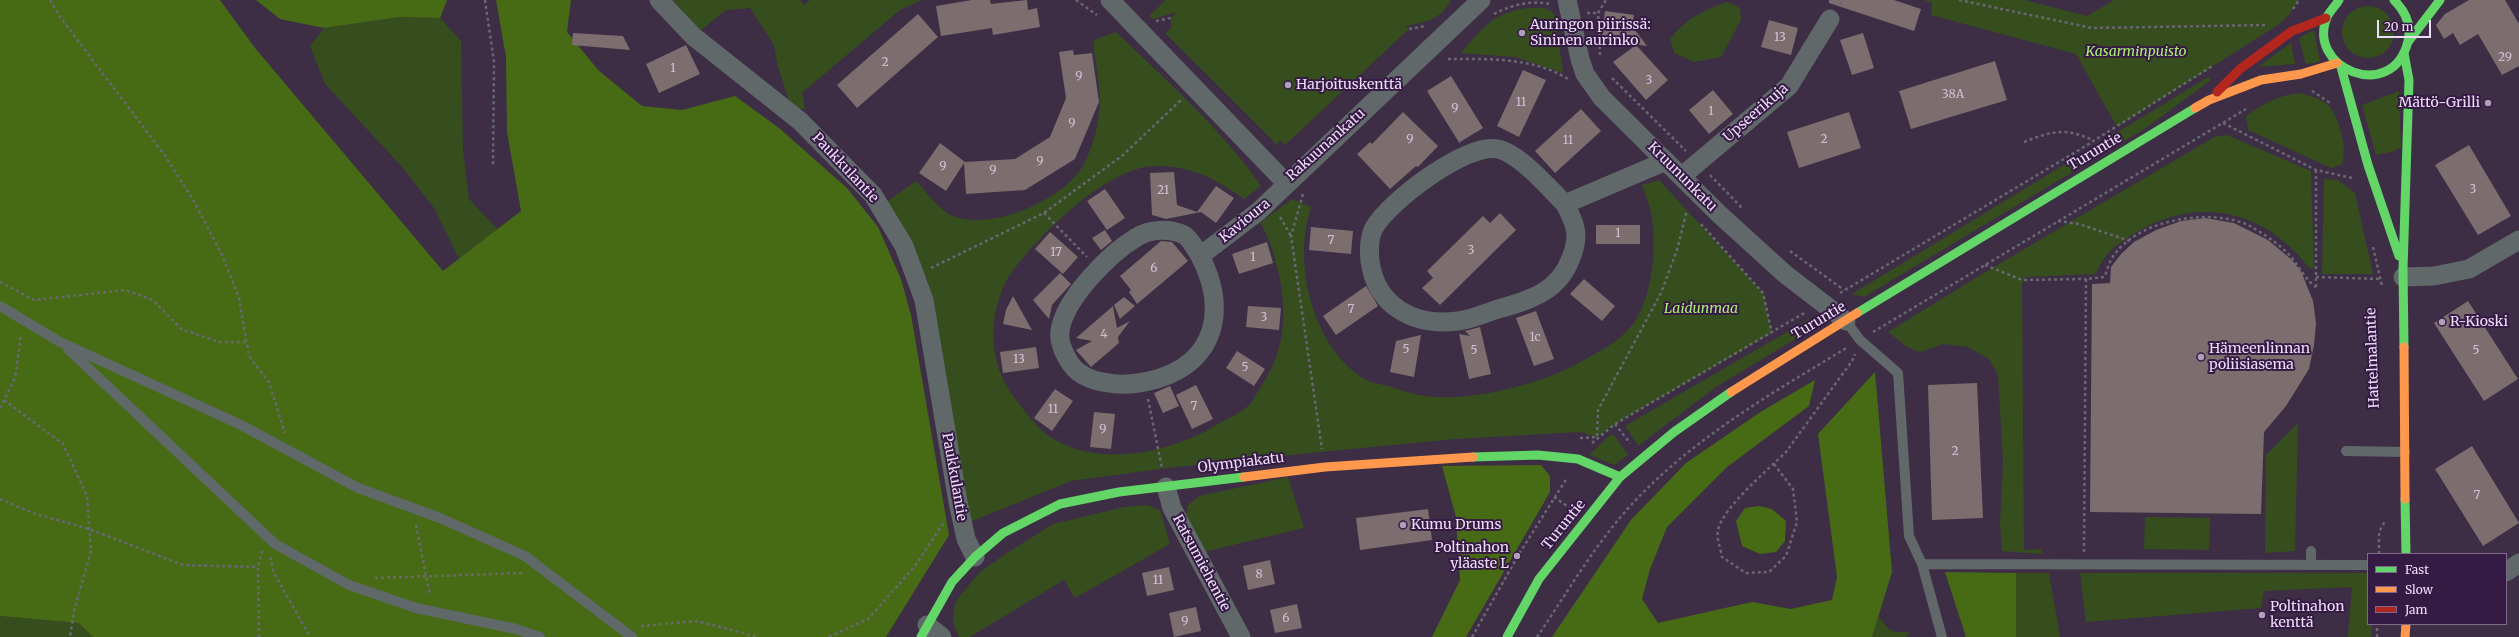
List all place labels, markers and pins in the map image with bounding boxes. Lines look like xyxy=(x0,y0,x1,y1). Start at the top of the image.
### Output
place label: Auringon piirissä: Sininen aurinko xyxy=(1530,17,1651,50)
marker: Auringon piirissä: Sininen aurinko xyxy=(1517,28,1527,38)
place label: Harjoituskenttä xyxy=(1296,77,1402,93)
marker: Harjoituskenttä xyxy=(1283,80,1293,90)
place label: Mättö-Grilli xyxy=(2398,95,2480,111)
marker: Mättö-Grilli xyxy=(2483,98,2493,108)
place label: R-Kioski xyxy=(2450,314,2508,330)
marker: R-Kioski xyxy=(2437,317,2447,327)
place label: Hämeenlinnan poliisiasema xyxy=(2209,341,2310,374)
marker: Hämeenlinnan poliisiasema xyxy=(2196,352,2206,362)
place label: Kumu Drums xyxy=(1411,517,1501,533)
marker: Kumu Drums xyxy=(1398,520,1408,530)
place label: Poltinahon yläaste L xyxy=(1434,540,1509,572)
marker: Poltinahon yläaste L xyxy=(1512,551,1522,561)
place label: Poltinahon kenttä xyxy=(2270,599,2345,632)
marker: Poltinahon kenttä xyxy=(2257,610,2267,620)

